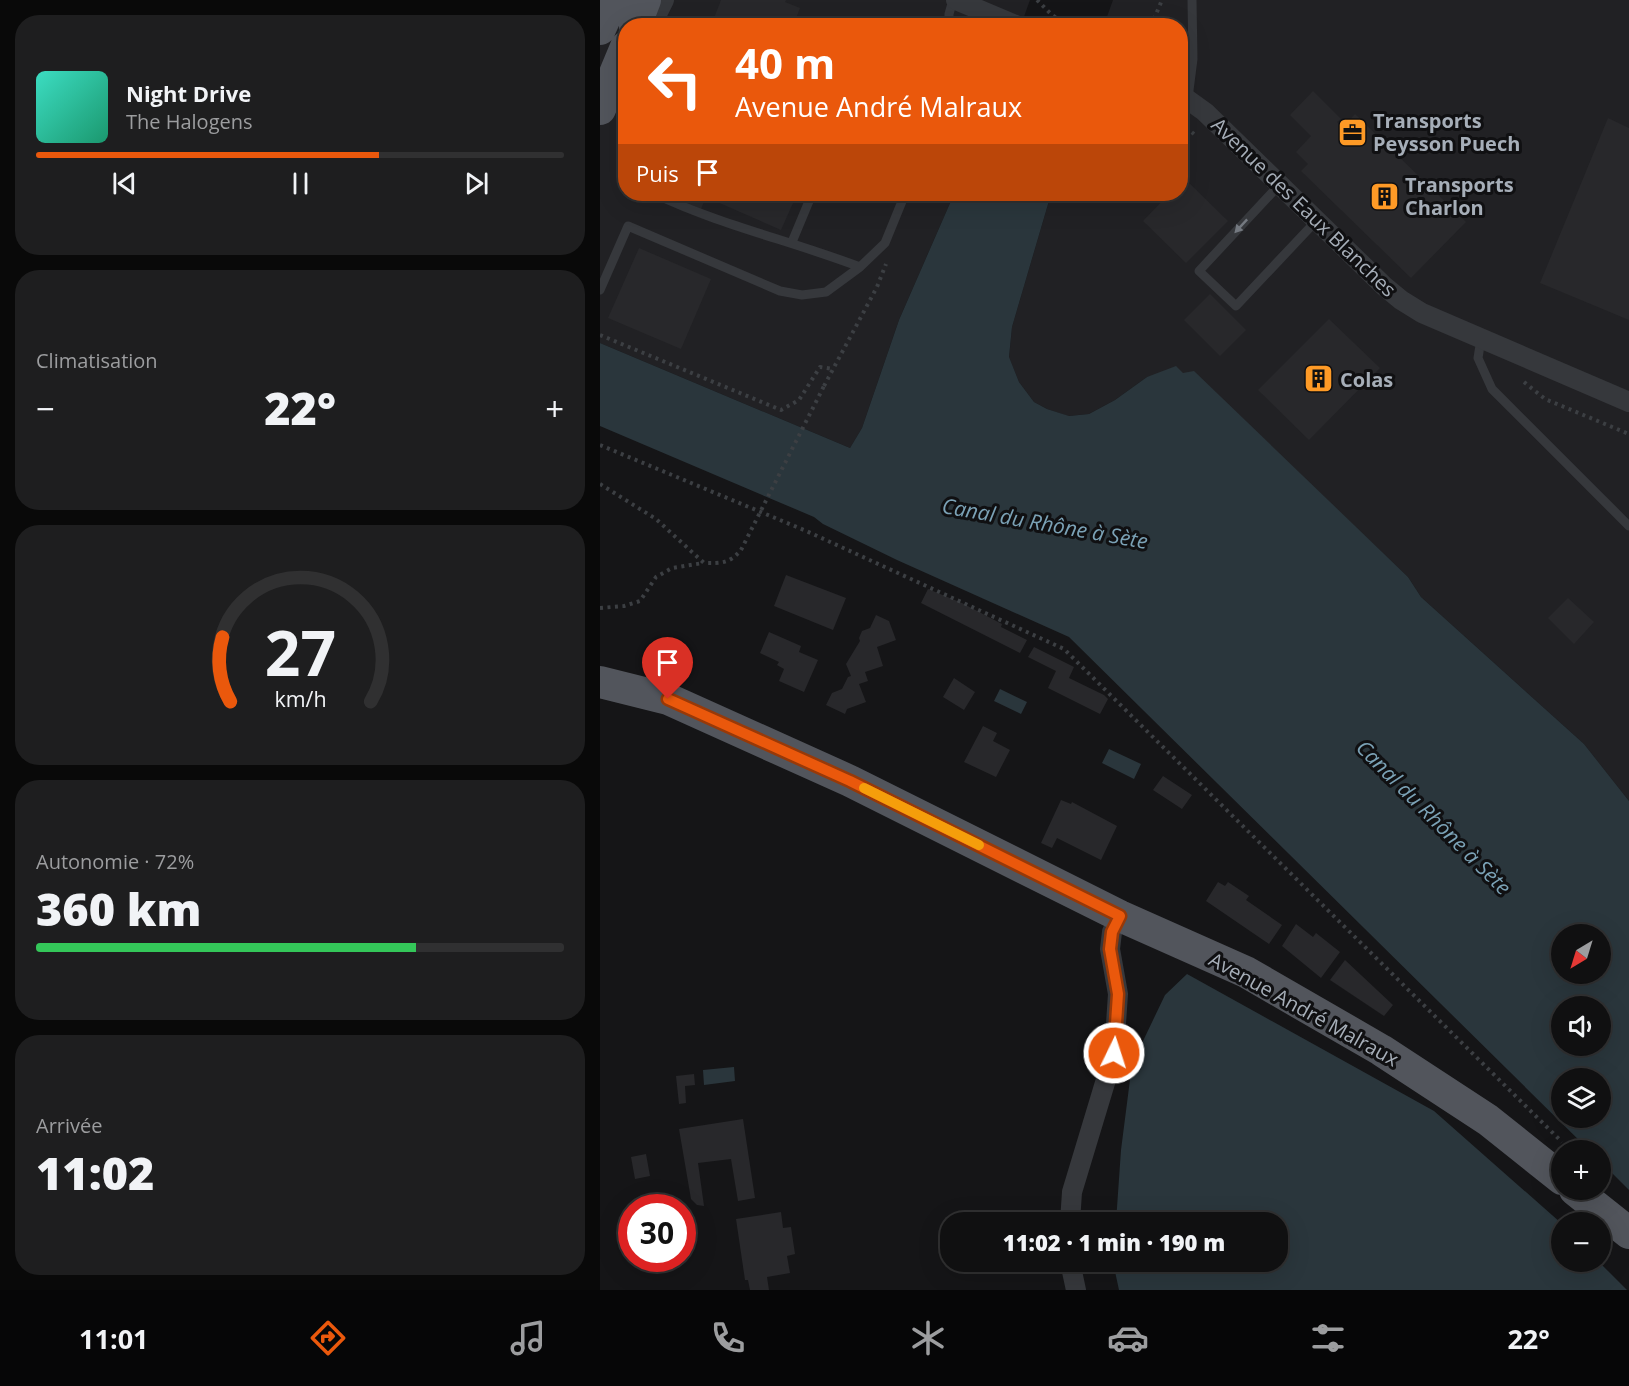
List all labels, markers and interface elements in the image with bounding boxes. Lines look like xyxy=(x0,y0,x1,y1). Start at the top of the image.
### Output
text: 40 m xyxy=(735,34,835,91)
icon: left xyxy=(636,42,714,120)
text: Night Drive xyxy=(126,78,251,108)
text: Avenue André Malraux xyxy=(735,88,1022,125)
place label: Transports Peysson Puech xyxy=(1373,107,1520,157)
text: The Halogens xyxy=(126,108,253,135)
street label: Avenue des Eaux Blanches xyxy=(1206,111,1402,303)
office icon: Transports Peysson Puech xyxy=(1336,116,1368,148)
icon: arrive xyxy=(691,156,724,189)
text: Puis xyxy=(636,158,679,188)
icon: previous xyxy=(108,167,141,200)
icon: pause xyxy=(284,167,317,200)
icon: next xyxy=(460,167,493,200)
place label: Transports Charlon xyxy=(1405,171,1514,221)
building icon: Transports Charlon xyxy=(1368,180,1400,212)
one-way arrow xyxy=(1234,219,1248,234)
text: Climatisation xyxy=(36,347,158,374)
building icon: Colas xyxy=(1303,363,1335,395)
place label: Colas xyxy=(1340,366,1393,393)
text: 22° xyxy=(264,377,336,438)
text: − xyxy=(36,386,55,431)
text: + xyxy=(545,386,564,431)
water label: Canal du Rhône à Sète xyxy=(940,491,1150,555)
text: 27 xyxy=(264,609,336,694)
pin xyxy=(642,637,693,699)
icon: arrive xyxy=(651,646,684,679)
text: km/h xyxy=(274,684,326,713)
water label: Canal du Rhône à Sète xyxy=(1350,733,1518,901)
text: Autonomie · 72% xyxy=(36,848,194,875)
text: 360 km xyxy=(36,878,201,939)
north arrow xyxy=(1551,924,1611,984)
map controls xyxy=(1551,924,1611,1272)
street label: Avenue André Malraux xyxy=(1204,946,1404,1073)
button: sound xyxy=(1551,996,1611,1056)
position arrow xyxy=(1082,1021,1146,1085)
button: layers xyxy=(1551,1068,1611,1128)
text: Arrivée xyxy=(36,1112,103,1139)
button: + xyxy=(1551,1140,1611,1200)
text: 11:02 xyxy=(36,1142,154,1203)
speed limit sign: 30 xyxy=(618,1194,696,1272)
button: − xyxy=(1551,1212,1611,1272)
text: 11:02 · 1 min · 190 m xyxy=(1003,1227,1225,1257)
icon: directions xyxy=(307,1317,349,1359)
icon: music xyxy=(507,1317,549,1359)
icon: phone xyxy=(707,1317,749,1359)
icon: climate xyxy=(907,1317,949,1359)
icon: car xyxy=(1107,1317,1149,1359)
icon: filters xyxy=(1307,1317,1349,1359)
text: 11:01 xyxy=(79,1320,149,1357)
text: 22° xyxy=(1507,1320,1550,1357)

